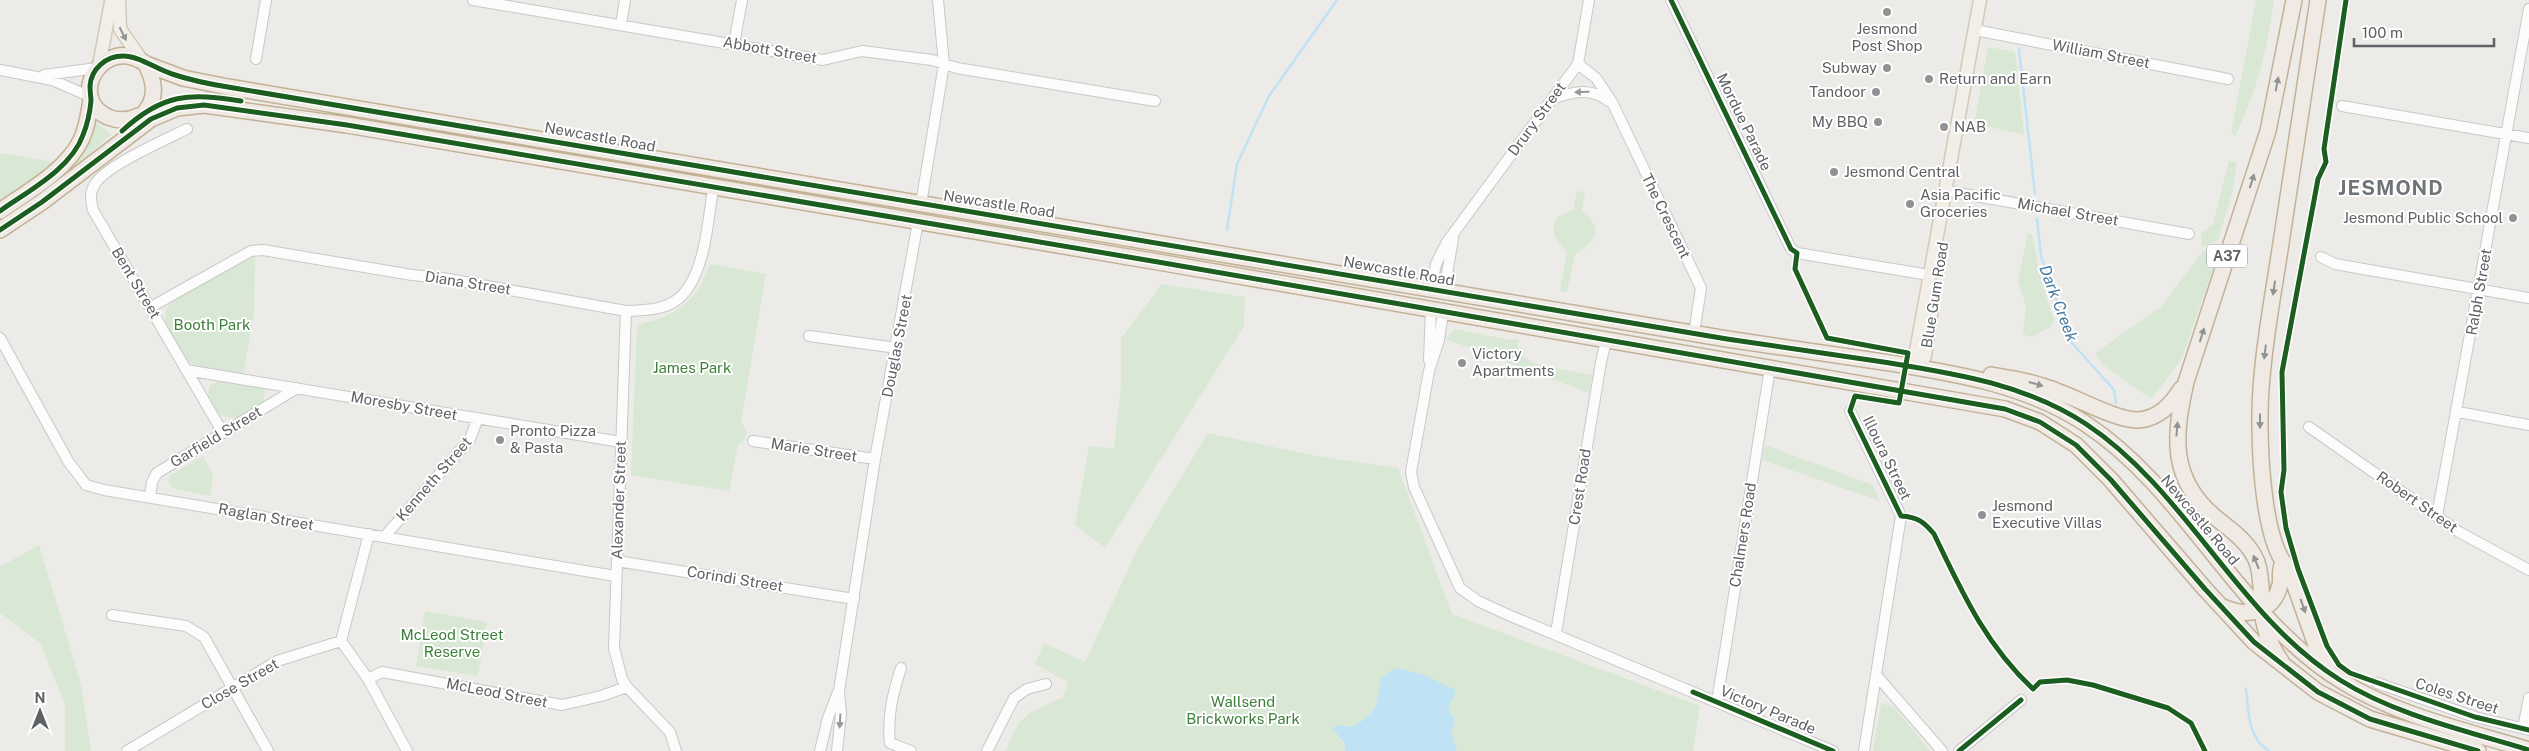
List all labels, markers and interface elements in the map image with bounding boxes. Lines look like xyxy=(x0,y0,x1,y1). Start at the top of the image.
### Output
marker: Jesmond Post Shop xyxy=(1881,6,1893,18)
scale bar xyxy=(2354,15,2494,47)
place label: Jesmond Post Shop xyxy=(1852,20,1922,54)
text: 100 m xyxy=(2362,24,2403,41)
one-way arrow xyxy=(119,26,127,41)
street label: Abbott Street xyxy=(722,33,819,66)
street label: William Street xyxy=(2051,36,2152,71)
place label: Subway xyxy=(1822,59,1877,76)
marker: Subway xyxy=(1881,62,1893,74)
street label: Mordue Parade xyxy=(1714,70,1775,173)
place label: Return and Earn xyxy=(1939,70,2051,87)
marker: Return and Earn xyxy=(1923,73,1935,85)
one-way arrow xyxy=(2274,75,2282,91)
street label: Drury Street xyxy=(1504,79,1569,159)
place label: Tandoor xyxy=(1809,83,1866,100)
marker: Tandoor xyxy=(1870,86,1882,98)
one-way arrow xyxy=(1574,89,1590,97)
place label: My BBQ xyxy=(1812,113,1868,130)
marker: My BBQ xyxy=(1872,116,1884,128)
street label: Newcastle Road xyxy=(543,118,657,155)
place label: NAB xyxy=(1954,118,1986,135)
marker: NAB xyxy=(1938,121,1950,133)
place label: Jesmond Central xyxy=(1844,163,1960,180)
marker: Jesmond Central xyxy=(1828,166,1840,178)
street label: The Crescent xyxy=(1639,170,1694,261)
one-way arrow xyxy=(2248,173,2256,188)
district label: JESMOND xyxy=(2338,176,2444,200)
street label: Newcastle Road xyxy=(942,186,1056,221)
place label: Asia Pacific Groceries xyxy=(1920,186,2001,220)
street label: Michael Street xyxy=(2016,194,2120,229)
marker: Asia Pacific Groceries xyxy=(1904,198,1916,210)
place label: Jesmond Public School xyxy=(2343,209,2503,226)
marker: Jesmond Public School xyxy=(2507,212,2519,224)
street label: Blue Gum Road xyxy=(1918,241,1951,349)
street label: Bent Street xyxy=(108,244,164,322)
road number: A37 xyxy=(2207,245,2247,268)
street label: Ralph Street xyxy=(2463,247,2495,337)
street label: Newcastle Road xyxy=(1342,252,1456,289)
water label: Dark Creek xyxy=(2035,262,2082,344)
street label: Diana Street xyxy=(424,267,512,298)
one-way arrow xyxy=(2270,281,2278,297)
street label: Douglas Street xyxy=(878,293,915,399)
park label: Booth Park xyxy=(174,316,250,333)
one-way arrow xyxy=(2198,328,2206,343)
one-way arrow xyxy=(2261,344,2269,360)
place label: Victory Apartments xyxy=(1472,345,1554,379)
marker: Victory Apartments xyxy=(1456,357,1468,369)
park label: James Park xyxy=(653,359,731,376)
one-way arrow xyxy=(2029,381,2044,389)
street label: Moresby Street xyxy=(350,388,459,423)
street label: Garfield Street xyxy=(167,403,265,471)
street label: Illoura Street xyxy=(1860,413,1915,503)
one-way arrow xyxy=(2256,413,2264,429)
one-way arrow xyxy=(2173,421,2181,437)
place label: Pronto Pizza & Pasta xyxy=(510,422,596,456)
street label: Kenneth Street xyxy=(393,433,475,524)
marker: Pronto Pizza & Pasta xyxy=(494,434,506,446)
street label: Marie Street xyxy=(770,434,859,465)
street label: Alexander Street xyxy=(608,440,629,560)
street label: Crest Road xyxy=(1565,448,1594,526)
street label: Robert Street xyxy=(2374,467,2461,536)
street label: Newcastle Road xyxy=(2158,471,2243,568)
street label: Chalmers Road xyxy=(1726,481,1759,588)
place label: Jesmond Executive Villas xyxy=(1992,497,2102,531)
street label: Raglan Street xyxy=(217,500,315,533)
marker: Jesmond Executive Villas xyxy=(1976,509,1988,521)
one-way arrow xyxy=(2252,555,2260,569)
street label: Corindi Street xyxy=(686,562,785,595)
one-way arrow xyxy=(2299,599,2307,614)
park label: McLeod Street Reserve xyxy=(401,626,504,660)
street label: Close Street xyxy=(198,655,282,713)
street label: McLeod Street xyxy=(445,674,549,711)
street label: Coles Street xyxy=(2413,674,2501,717)
street label: Victory Parade xyxy=(1718,682,1819,737)
north arrow xyxy=(15,686,65,736)
text: N xyxy=(35,690,45,706)
park label: Wallsend Brickworks Park xyxy=(1186,693,1300,727)
one-way arrow xyxy=(836,713,844,729)

